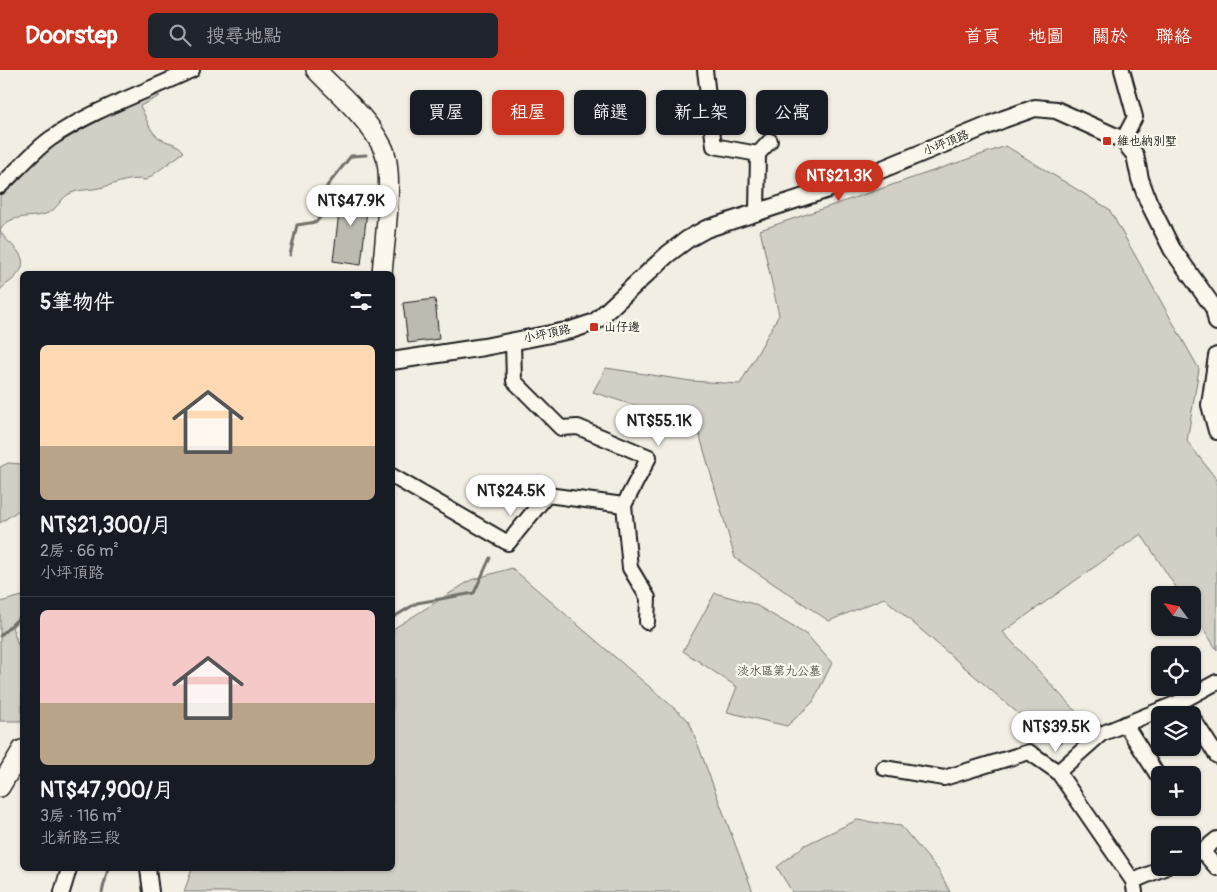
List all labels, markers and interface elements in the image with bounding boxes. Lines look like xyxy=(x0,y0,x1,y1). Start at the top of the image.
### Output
search box xyxy=(148,13,498,58)
text: Doorstep xyxy=(25,21,118,50)
icon: search xyxy=(166,21,194,49)
text: 搜尋地點 xyxy=(206,24,282,48)
text: 首頁 xyxy=(964,25,1000,48)
text: 地圖 xyxy=(1028,25,1064,48)
text: 關於 xyxy=(1092,25,1128,48)
text: 聯絡 xyxy=(1156,25,1192,48)
chip: 買屋 xyxy=(410,90,482,135)
chip: 租屋 xyxy=(492,90,564,135)
chip: 篩選 xyxy=(574,90,646,135)
chip: 新上架 xyxy=(656,90,746,135)
chip: 公寓 xyxy=(756,90,828,135)
street label: 小坪頂路 xyxy=(921,127,971,159)
place label: 維也納別墅 xyxy=(1117,134,1177,149)
marker: 維也納別墅 xyxy=(1101,135,1113,147)
pin: NT$21.3K xyxy=(787,160,891,202)
text: NT$21.3K xyxy=(806,166,872,186)
pin: NT$47.9K xyxy=(299,184,403,227)
text: NT$47.9K xyxy=(317,191,385,211)
icon: filters xyxy=(347,287,375,315)
text: 5筆物件 xyxy=(40,289,114,316)
place label: 山仔邊 xyxy=(604,320,640,335)
marker: 山仔邊 xyxy=(588,321,600,333)
street label: 小坪頂路 xyxy=(522,322,572,346)
icon: home xyxy=(163,377,253,467)
pin: NT$55.1K xyxy=(607,404,711,447)
text: NT$55.1K xyxy=(626,411,692,431)
pin: NT$24.5K xyxy=(459,474,563,517)
text: NT$24.5K xyxy=(477,481,545,501)
text: NT$21,300/月 xyxy=(40,512,171,539)
text: 2房 · 66 m² xyxy=(40,541,119,561)
text: 小坪頂路 xyxy=(40,563,104,583)
north arrow xyxy=(1151,586,1201,636)
map controls xyxy=(1151,586,1201,876)
icon: home xyxy=(163,643,253,733)
button: locate xyxy=(1151,646,1201,696)
park label: 淡水區第九公墓 xyxy=(737,664,821,679)
button: layers xyxy=(1151,706,1201,756)
pin: NT$39.5K xyxy=(1004,710,1108,753)
text: NT$39.5K xyxy=(1022,717,1090,737)
button: + xyxy=(1151,766,1201,816)
text: NT$47,900/月 xyxy=(40,777,174,804)
text: 3房 · 116 m² xyxy=(40,806,122,826)
button: − xyxy=(1151,826,1201,876)
text: 北新路三段 xyxy=(40,828,120,848)

